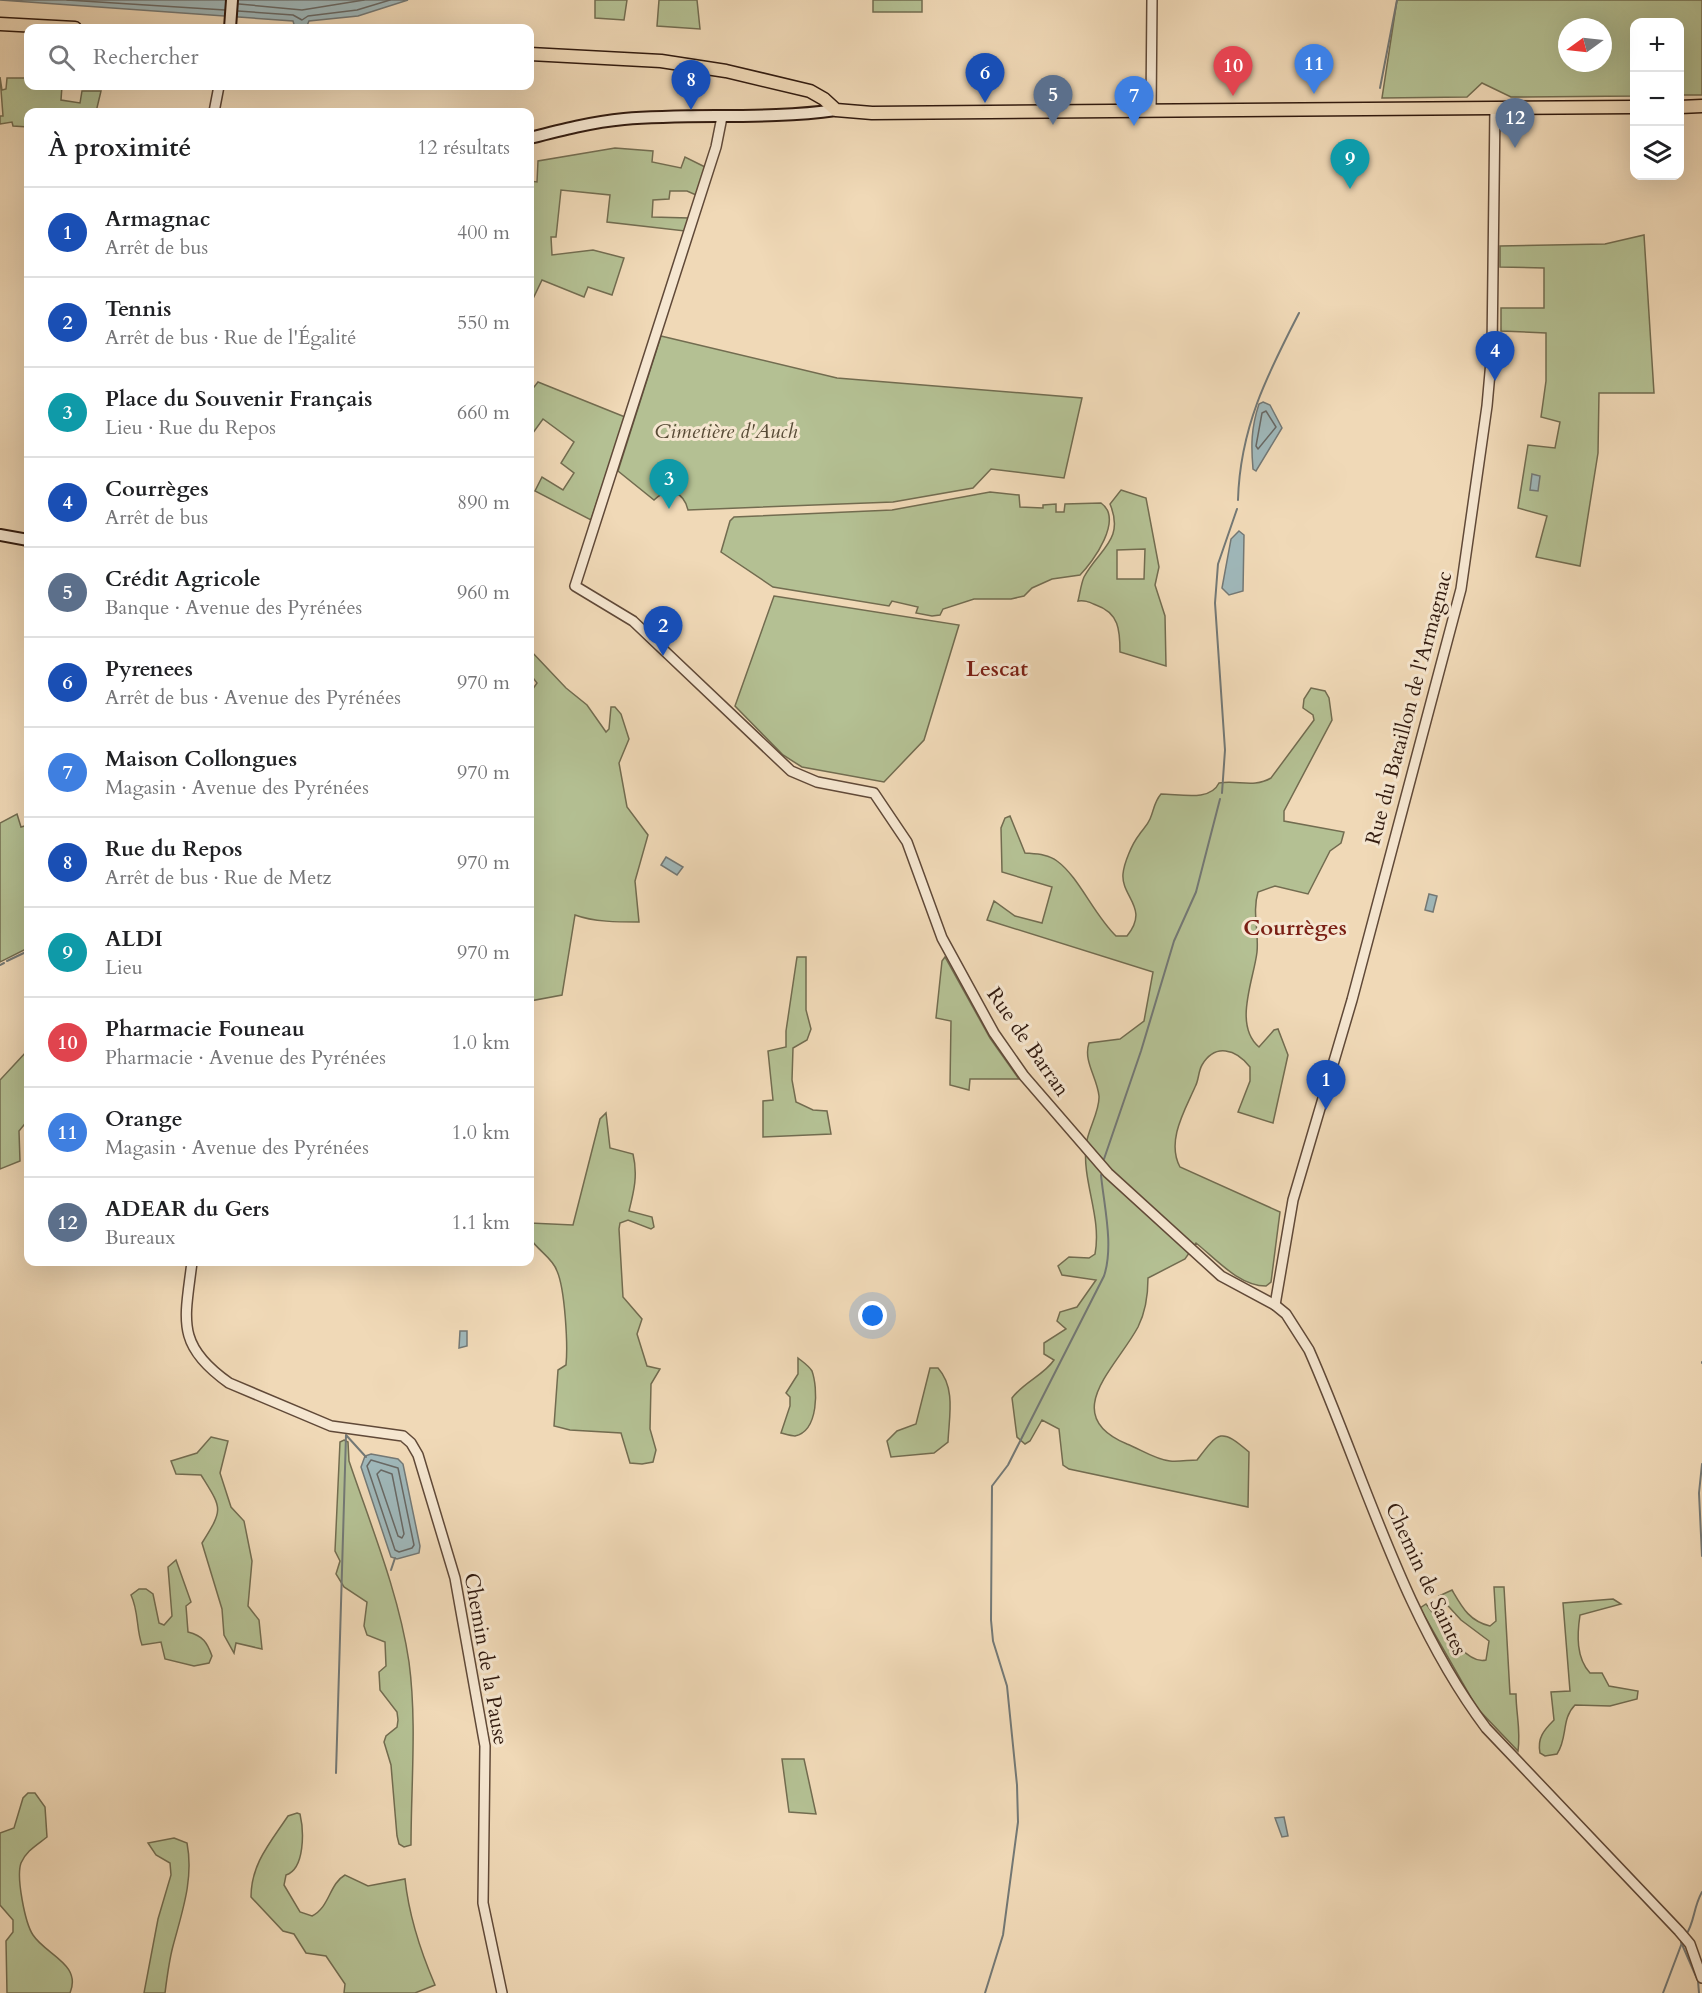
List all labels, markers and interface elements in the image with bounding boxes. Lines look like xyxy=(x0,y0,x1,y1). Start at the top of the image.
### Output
north arrow xyxy=(1558,18,1612,72)
map controls xyxy=(1630,18,1684,180)
button: + xyxy=(1630,18,1684,72)
search box xyxy=(24,24,534,90)
icon: search xyxy=(45,41,78,74)
text: Rechercher xyxy=(93,42,198,72)
pin: 11 xyxy=(1294,44,1334,94)
pin: 10 xyxy=(1214,46,1252,96)
pin: 6 xyxy=(966,54,1004,103)
pin: 8 xyxy=(672,60,710,110)
button: − xyxy=(1630,72,1684,126)
pin: 5 xyxy=(1034,76,1072,125)
pin: 7 xyxy=(1114,76,1154,126)
pin: 12 xyxy=(1496,98,1534,148)
button: layers xyxy=(1630,126,1684,180)
text: À proximité xyxy=(48,130,191,165)
text: 12 résultats xyxy=(417,134,510,161)
pin: 9 xyxy=(1330,140,1370,189)
text: Armagnac xyxy=(105,204,210,234)
text: 1 xyxy=(62,219,73,246)
text: 400 m xyxy=(457,219,510,246)
text: Arrêt de bus xyxy=(105,234,208,261)
text: Tennis xyxy=(105,294,171,324)
text: 2 xyxy=(62,309,73,336)
text: 550 m xyxy=(457,309,510,336)
text: Arrêt de bus · Rue de l'Égalité xyxy=(105,324,356,351)
pin: 4 xyxy=(1476,332,1514,381)
text: Place du Souvenir Français xyxy=(105,384,372,414)
text: 3 xyxy=(62,399,73,426)
text: 660 m xyxy=(457,399,510,426)
text: Lieu · Rue du Repos xyxy=(105,414,276,441)
park label: Cimetière d'Auch xyxy=(654,417,798,446)
pin: 3 xyxy=(650,460,688,509)
text: Courrèges xyxy=(105,474,209,504)
text: 4 xyxy=(62,489,73,516)
text: 890 m xyxy=(457,489,510,516)
text: Arrêt de bus xyxy=(105,504,208,531)
text: Crédit Agricole xyxy=(105,564,261,594)
street label: Rue du Bataillon de l'Armagnac xyxy=(1358,568,1460,848)
text: 5 xyxy=(62,579,73,606)
text: 960 m xyxy=(457,579,510,606)
text: Banque · Avenue des Pyrénées xyxy=(105,594,362,621)
pin: 2 xyxy=(644,606,682,656)
text: Pyrenees xyxy=(105,654,193,684)
district label: Lescat xyxy=(966,654,1028,684)
text: 6 xyxy=(62,669,73,696)
text: 970 m xyxy=(457,669,510,696)
text: Arrêt de bus · Avenue des Pyrénées xyxy=(105,684,401,711)
text: Maison Collongues xyxy=(105,744,297,774)
text: 7 xyxy=(62,759,73,786)
text: 970 m xyxy=(457,759,510,786)
text: Magasin · Avenue des Pyrénées xyxy=(105,774,369,801)
text: Rue du Repos xyxy=(105,834,242,864)
text: 8 xyxy=(62,849,73,876)
text: 970 m xyxy=(457,849,510,876)
text: Arrêt de bus · Rue de Metz xyxy=(105,864,331,891)
district label: Courrèges xyxy=(1243,913,1347,943)
text: ALDI xyxy=(105,924,163,954)
text: 9 xyxy=(62,939,73,966)
text: 970 m xyxy=(457,939,510,966)
text: Lieu xyxy=(105,954,143,981)
street label: Rue de Barran xyxy=(980,982,1076,1102)
text: Pharmacie Founeau xyxy=(105,1014,305,1044)
text: 10 xyxy=(57,1029,78,1056)
text: 1.0 km xyxy=(451,1029,510,1056)
text: Pharmacie · Avenue des Pyrénées xyxy=(105,1044,386,1071)
pin: 1 xyxy=(1306,1060,1346,1110)
text: Orange xyxy=(105,1104,183,1134)
text: 11 xyxy=(57,1119,78,1146)
text: 1.0 km xyxy=(451,1119,510,1146)
text: Magasin · Avenue des Pyrénées xyxy=(105,1134,369,1161)
text: ADEAR du Gers xyxy=(105,1194,269,1224)
text: 12 xyxy=(57,1209,78,1236)
text: 1.1 km xyxy=(451,1209,510,1236)
text: Bureaux xyxy=(105,1224,176,1251)
your location xyxy=(858,1301,887,1330)
street label: Chemin de Saintes xyxy=(1378,1498,1474,1660)
street label: Chemin de la Pause xyxy=(457,1571,515,1747)

